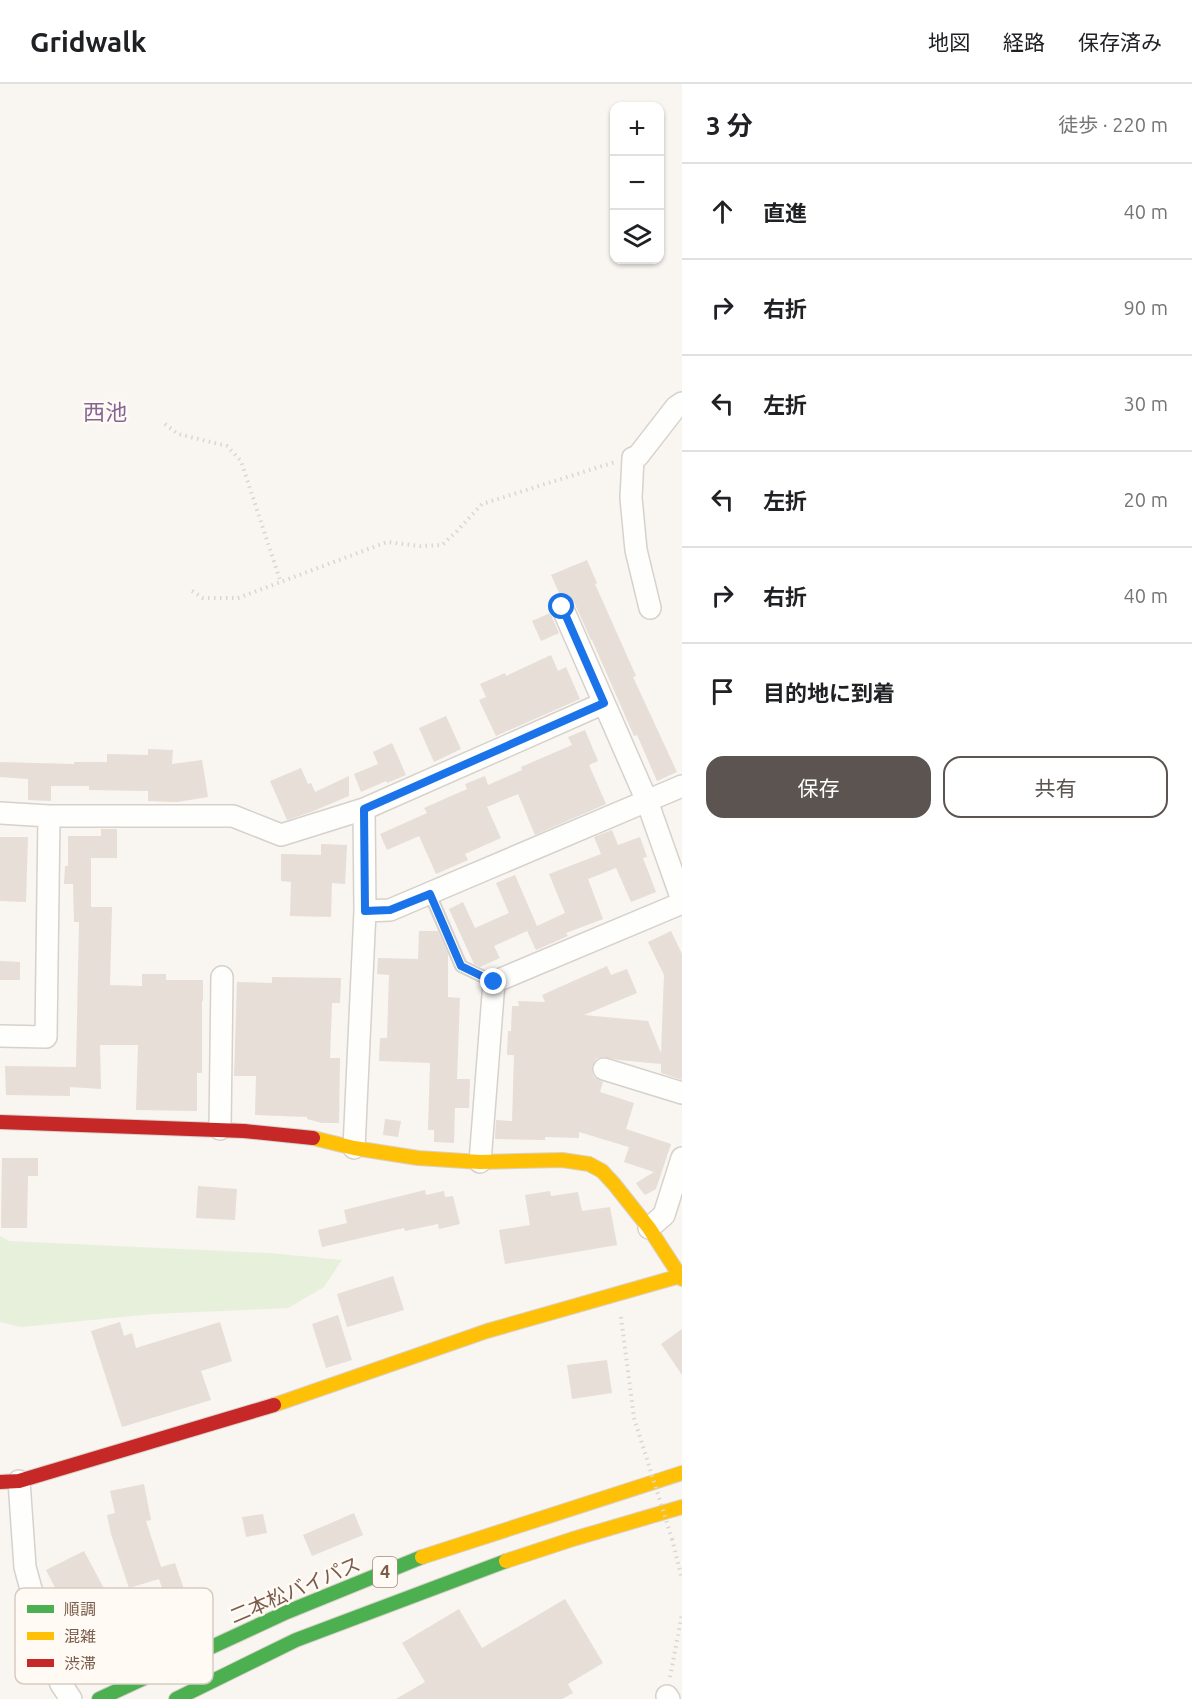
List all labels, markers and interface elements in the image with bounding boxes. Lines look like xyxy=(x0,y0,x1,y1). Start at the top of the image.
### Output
text: Gridwalk xyxy=(30,26,147,57)
text: 地図 xyxy=(928,30,970,54)
text: 経路 xyxy=(1003,30,1045,54)
text: 保存済み xyxy=(1078,30,1162,54)
map controls xyxy=(610,102,664,264)
button: + xyxy=(610,102,664,156)
text: 3 分 xyxy=(706,111,753,140)
text: 徒歩 · 220 m xyxy=(1058,113,1168,136)
button: − xyxy=(610,156,664,210)
icon: ahead xyxy=(706,195,739,228)
text: 直進 xyxy=(763,200,807,225)
text: 40 m xyxy=(1124,200,1168,223)
button: layers xyxy=(610,210,664,264)
icon: right xyxy=(706,291,739,324)
text: 右折 xyxy=(763,296,807,321)
text: 90 m xyxy=(1124,296,1168,319)
icon: left xyxy=(706,387,739,420)
text: 左折 xyxy=(763,392,807,417)
text: 30 m xyxy=(1124,392,1168,415)
district label: 西池 xyxy=(83,399,127,424)
icon: left xyxy=(706,483,739,516)
text: 左折 xyxy=(763,488,807,513)
text: 20 m xyxy=(1124,488,1168,511)
icon: right xyxy=(706,579,739,612)
text: 右折 xyxy=(763,584,807,609)
text: 40 m xyxy=(1124,584,1168,607)
route start xyxy=(548,593,574,619)
icon: arrive xyxy=(706,675,739,708)
text: 目的地に到着 xyxy=(763,680,895,705)
button: 保存 xyxy=(706,756,931,818)
button: 共有 xyxy=(943,756,1168,818)
route end xyxy=(480,968,506,994)
street label: 二本松バイパス xyxy=(226,1552,364,1627)
road number: 4 xyxy=(373,1557,397,1587)
legend xyxy=(15,1588,213,1684)
text: 順調 xyxy=(64,1600,96,1618)
text: 混雑 xyxy=(64,1627,96,1645)
text: 渋滞 xyxy=(64,1654,96,1672)

